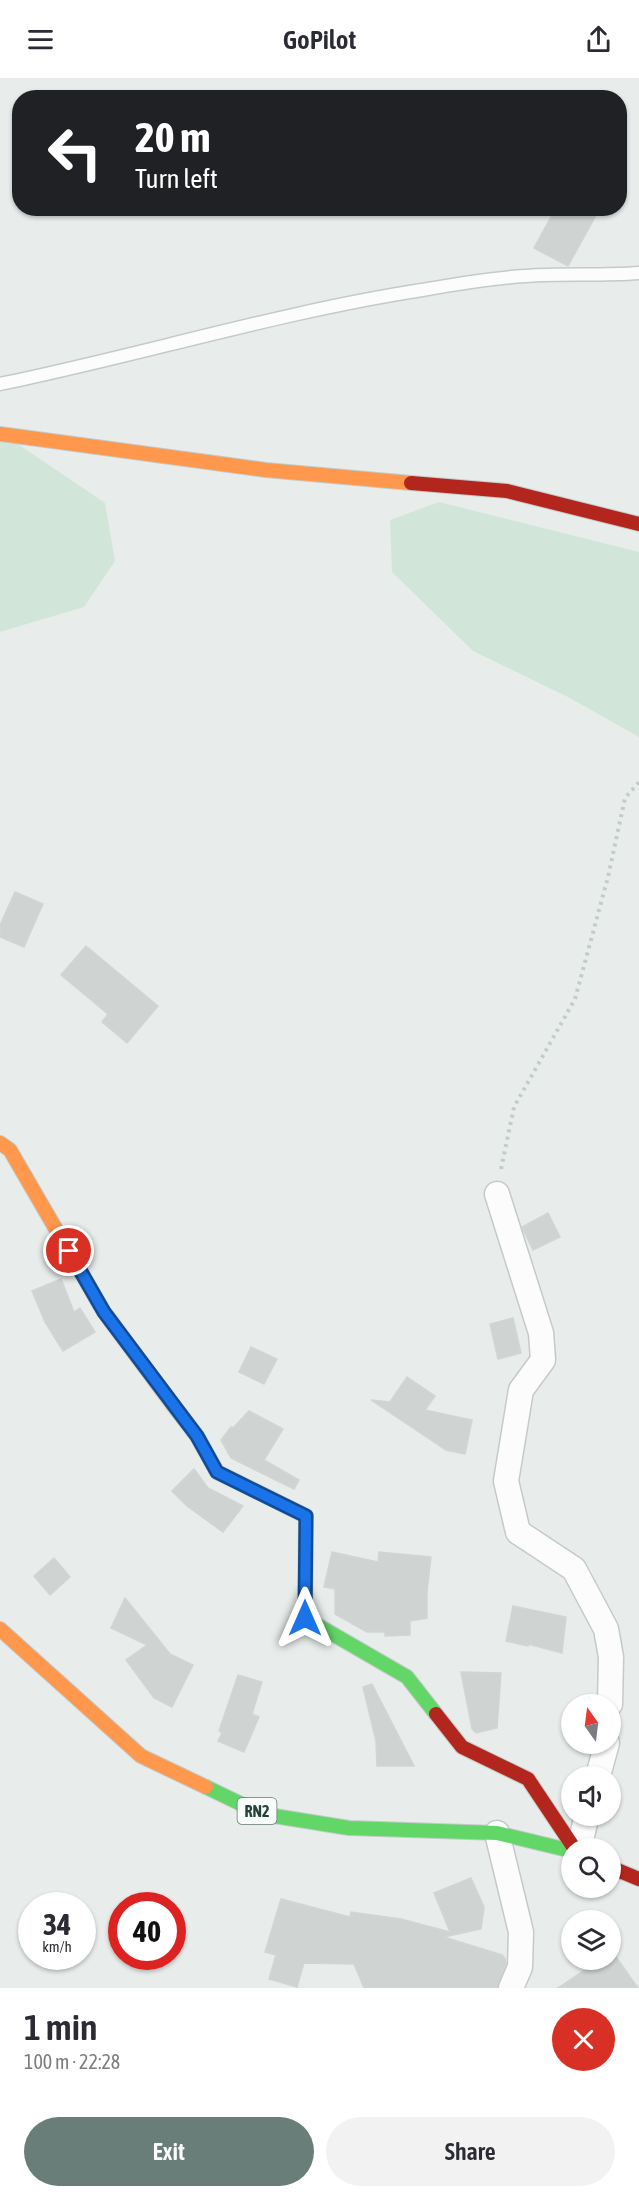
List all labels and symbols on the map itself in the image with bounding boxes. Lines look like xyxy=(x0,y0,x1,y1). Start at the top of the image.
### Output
pin xyxy=(43,1225,94,1276)
position arrow xyxy=(273,1586,337,1650)
north arrow xyxy=(561,1694,621,1754)
road number: RN2 xyxy=(238,1798,276,1824)
speed limit sign: 40 xyxy=(108,1892,186,1970)

